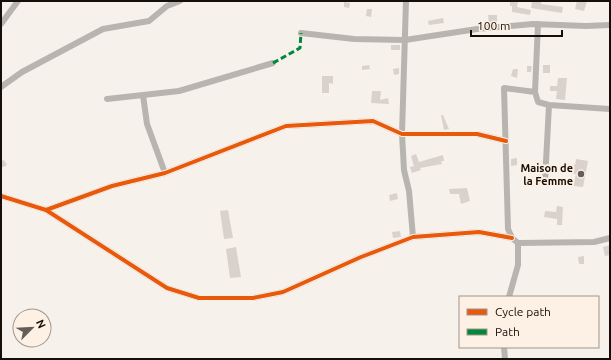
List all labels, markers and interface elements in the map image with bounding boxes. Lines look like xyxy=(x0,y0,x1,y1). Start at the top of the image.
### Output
scale bar xyxy=(471,12,562,38)
text: 100 m xyxy=(477,19,510,32)
place label: Maison de la Femme xyxy=(520,162,573,187)
marker: Maison de la Femme xyxy=(576,169,586,179)
legend xyxy=(459,296,599,348)
text: Cycle path xyxy=(495,305,551,318)
north arrow xyxy=(12,308,52,348)
text: N xyxy=(34,318,48,330)
text: Path xyxy=(495,325,520,338)

